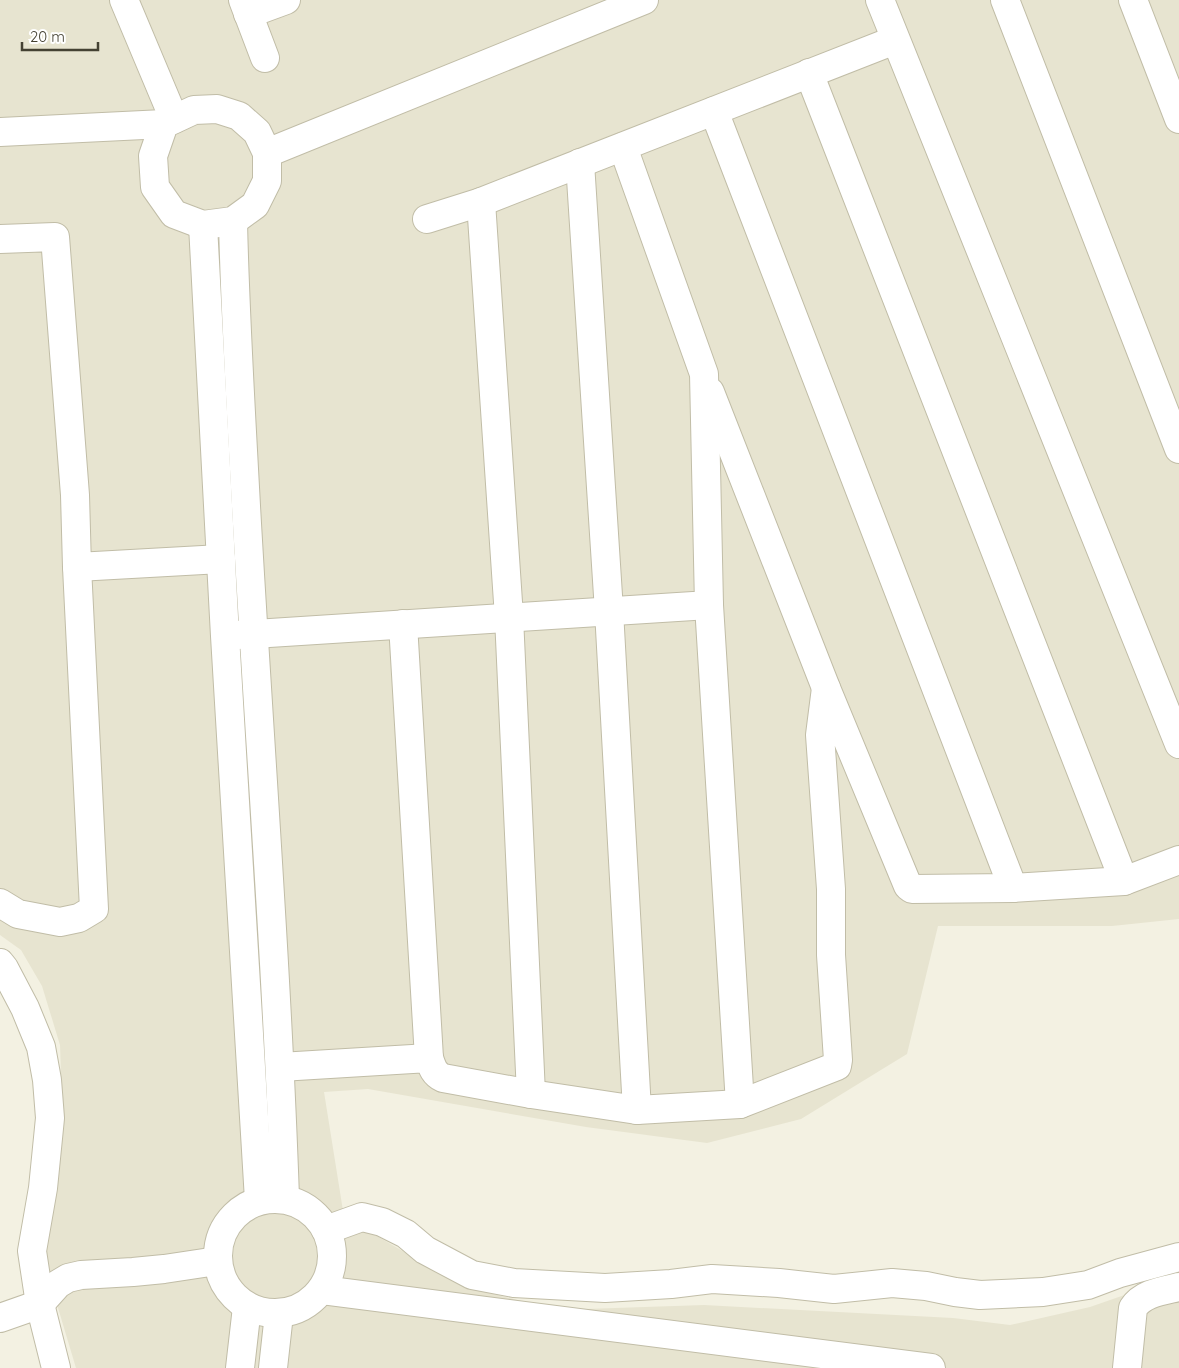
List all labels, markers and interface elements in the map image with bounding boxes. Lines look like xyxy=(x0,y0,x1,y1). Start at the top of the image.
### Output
scale bar xyxy=(22,20,99,52)
text: 20 m xyxy=(30,27,65,46)

